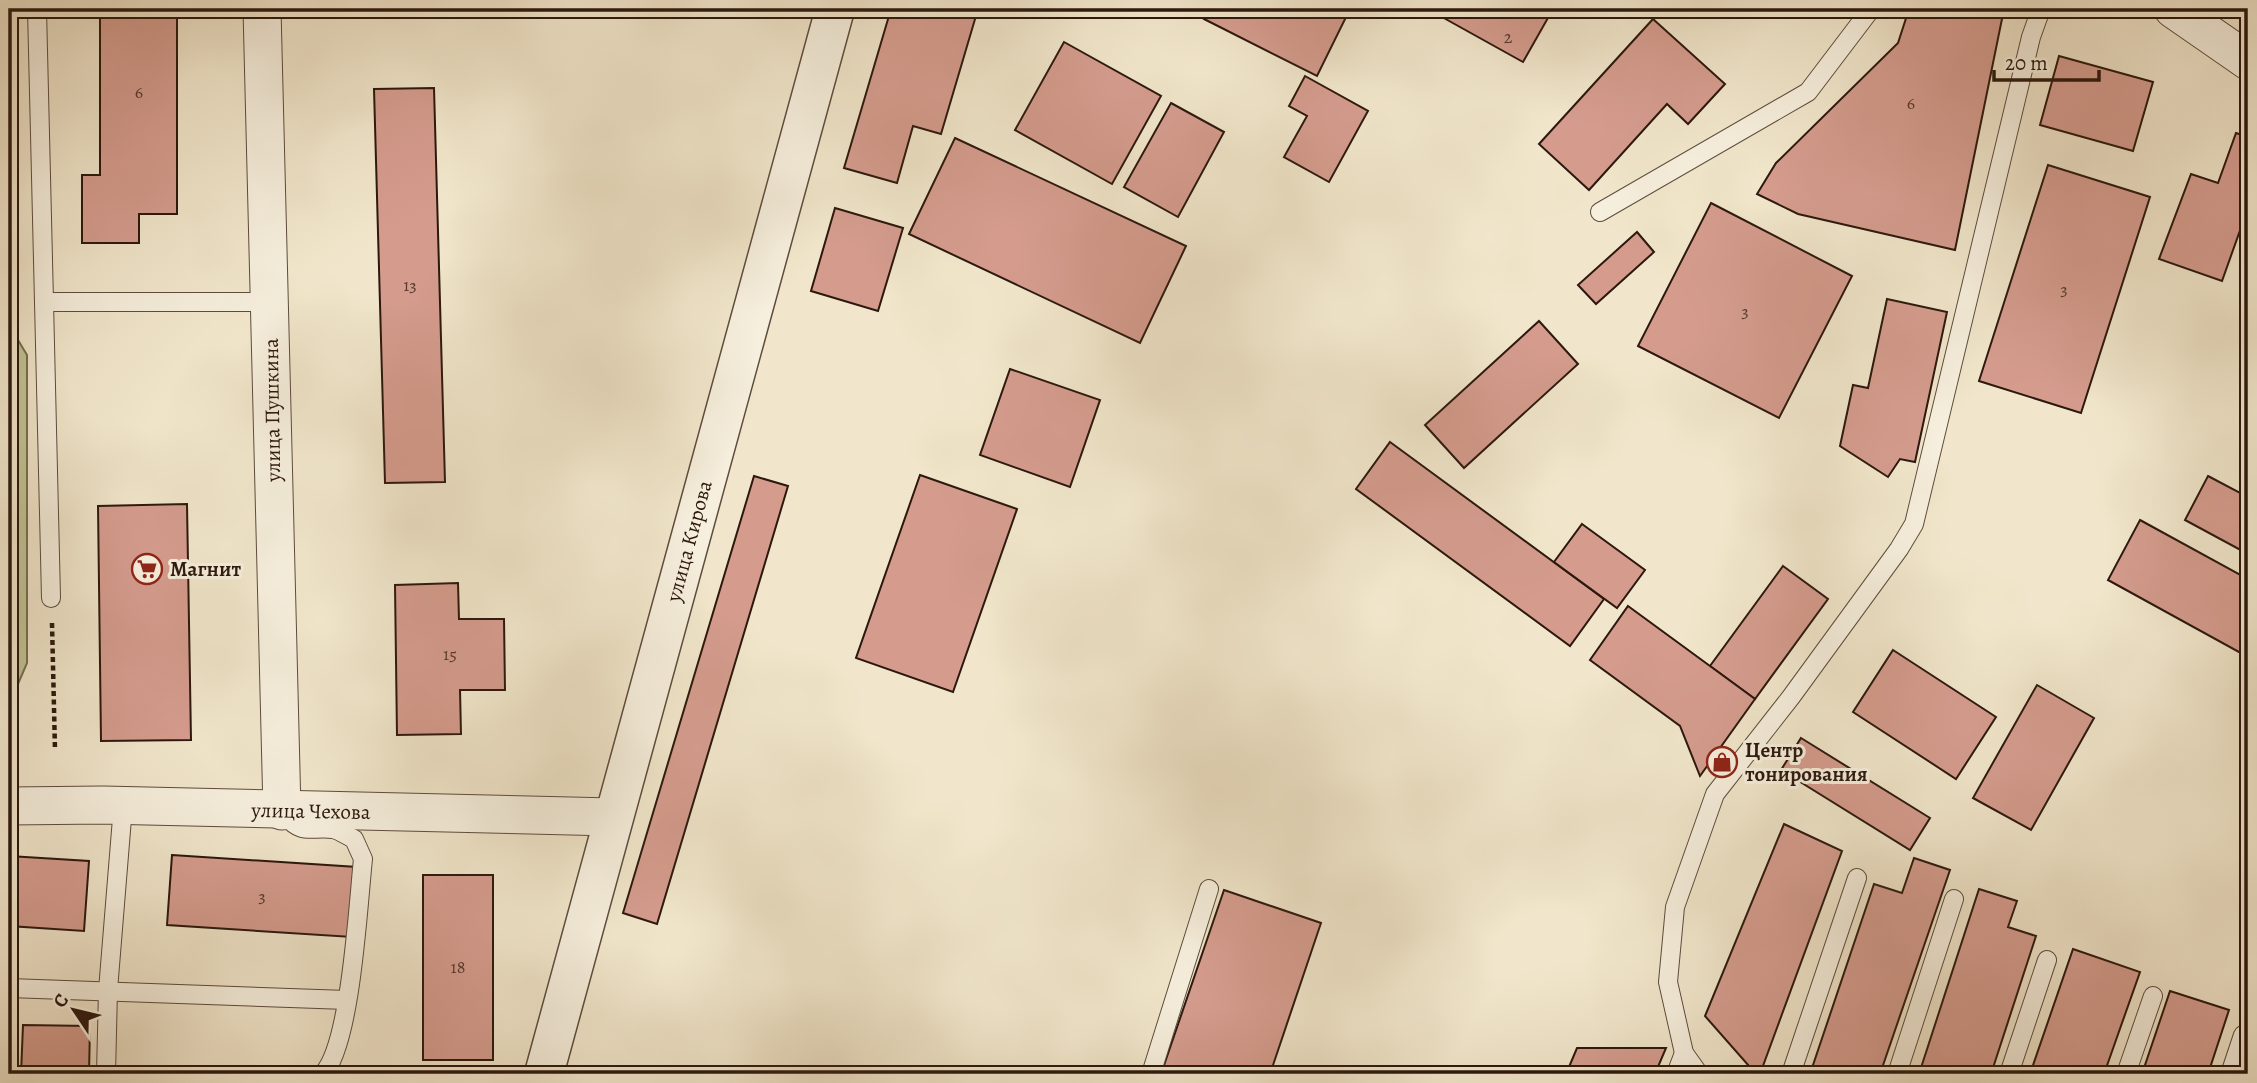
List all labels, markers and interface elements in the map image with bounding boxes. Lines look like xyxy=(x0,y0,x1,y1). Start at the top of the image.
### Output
house number: 2 xyxy=(1504,25,1513,49)
scale bar xyxy=(1994,38,2100,82)
text: 20 m xyxy=(2005,49,2048,77)
house number: 6 xyxy=(135,80,143,104)
house number: 6 xyxy=(1907,91,1915,115)
house number: 13 xyxy=(403,273,417,297)
house number: 3 xyxy=(2060,277,2068,301)
house number: 3 xyxy=(1741,299,1749,323)
street label: улица Пушкина xyxy=(257,338,287,483)
street label: улица Кирова xyxy=(659,477,719,606)
supermarket icon: Магнит xyxy=(130,552,164,586)
place label: Магнит xyxy=(170,555,241,583)
house number: 15 xyxy=(443,642,457,666)
place label: Центр тонирования xyxy=(1745,736,1868,788)
shop icon: Центр тонирования xyxy=(1705,745,1739,779)
street label: улица Чехова xyxy=(250,796,371,826)
house number: 3 xyxy=(258,884,266,908)
house number: 18 xyxy=(451,955,465,979)
north arrow xyxy=(38,974,108,1044)
text: С xyxy=(47,989,75,1013)

